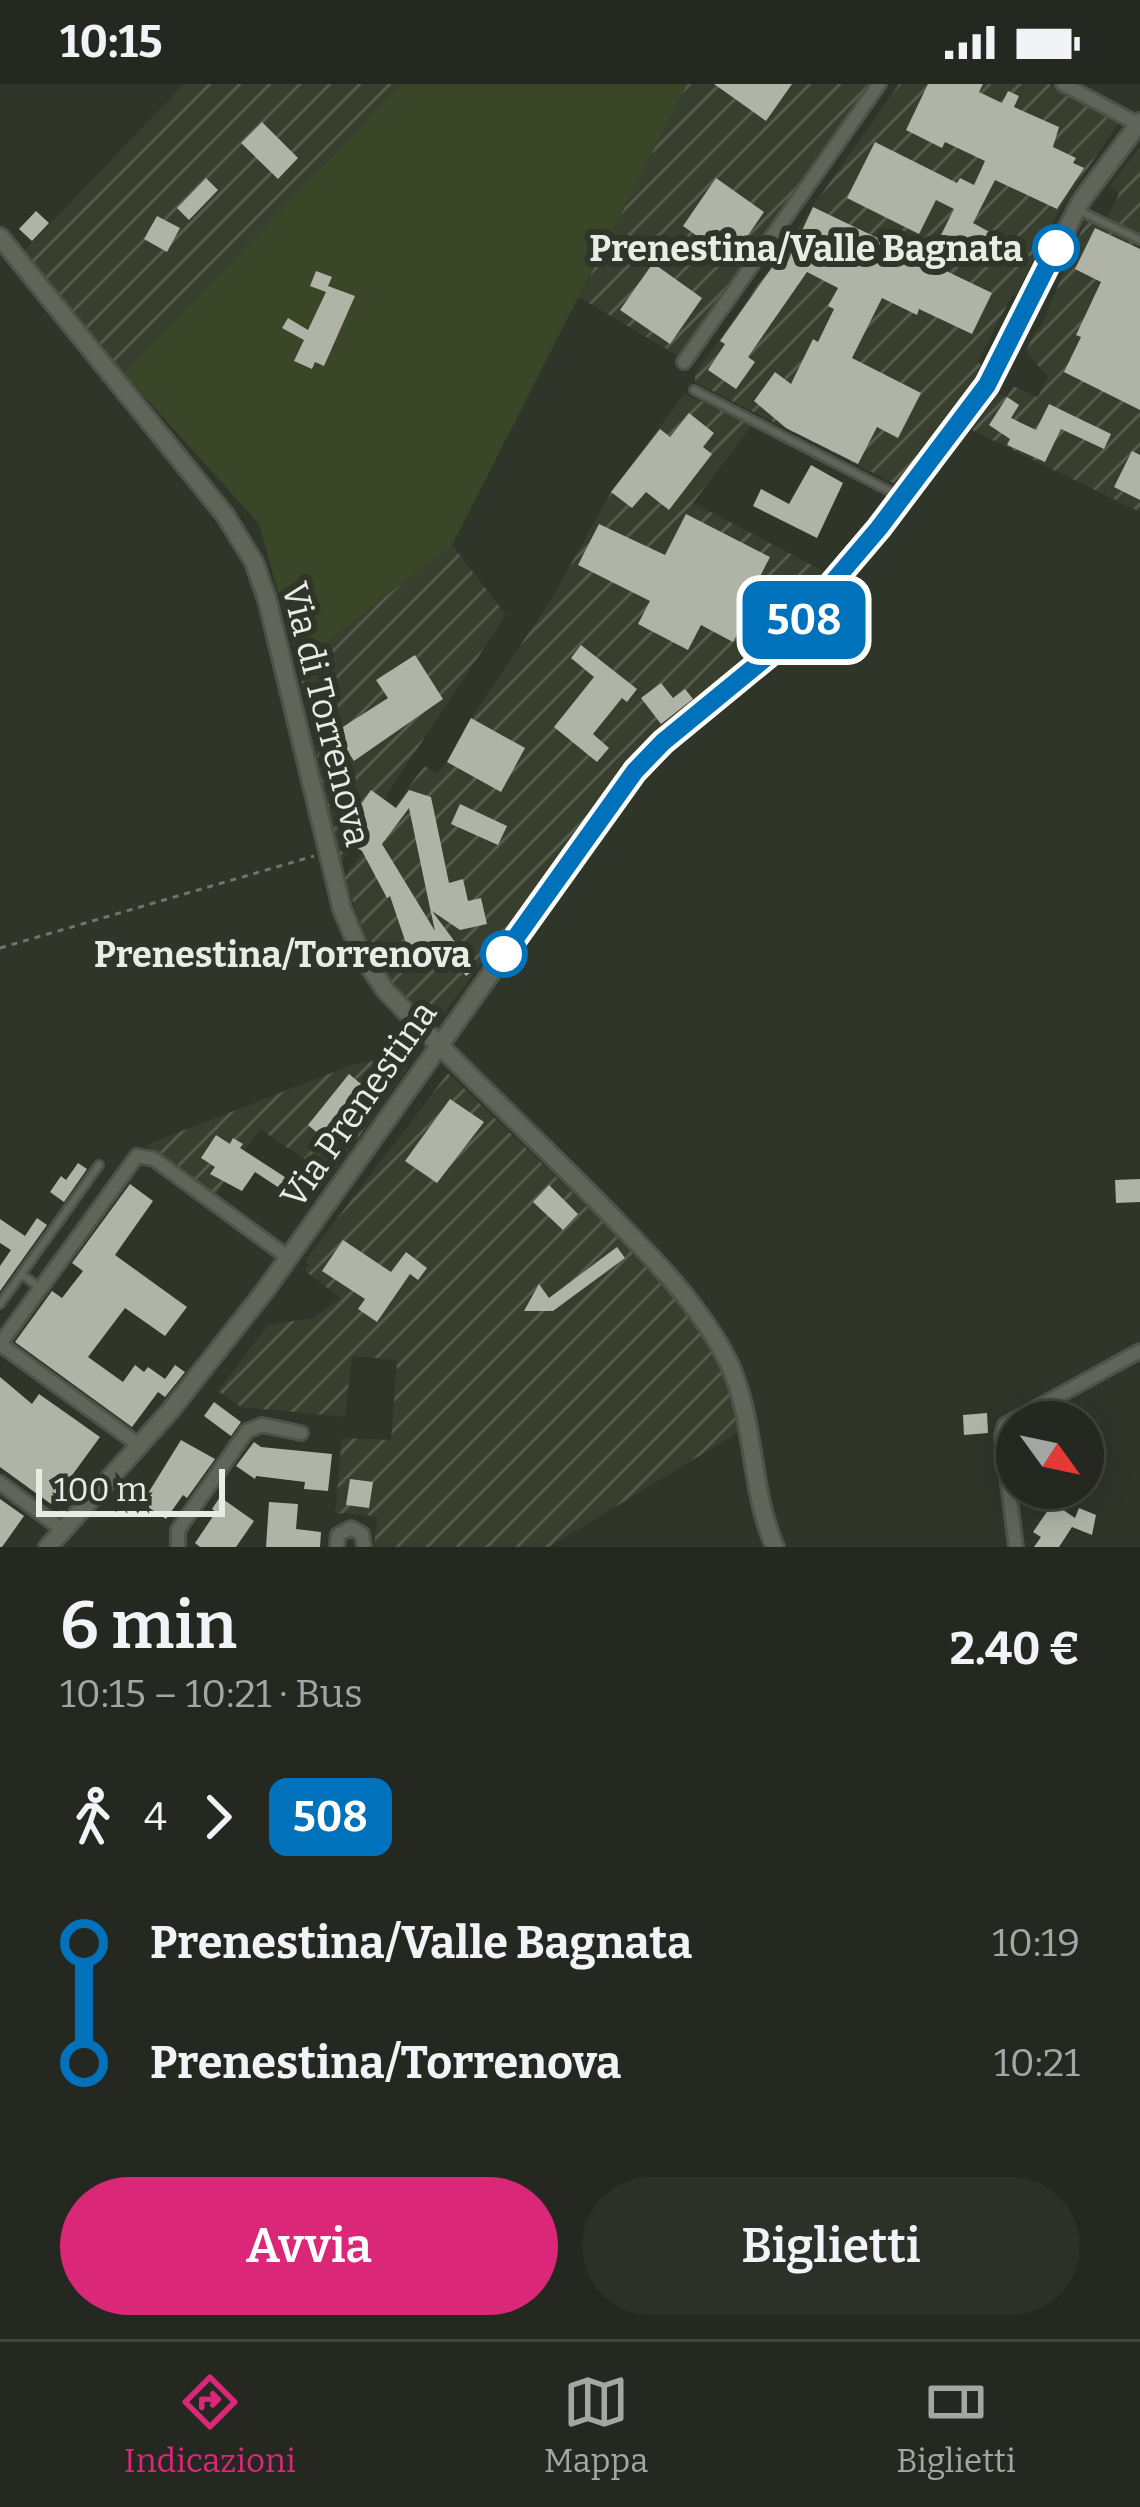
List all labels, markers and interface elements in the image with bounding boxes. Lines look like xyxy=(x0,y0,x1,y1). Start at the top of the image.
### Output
text: 10:15 xyxy=(60,15,163,69)
marker: Prenestina/Valle Bagnata xyxy=(1034,226,1078,270)
place label: Prenestina/Valle Bagnata xyxy=(589,227,1023,271)
street label: Via di Torrenova xyxy=(272,578,380,851)
line badge: 508 xyxy=(735,581,873,659)
text: 508 xyxy=(767,595,841,645)
marker: Prenestina/Torrenova xyxy=(482,932,526,976)
place label: Prenestina/Torrenova xyxy=(94,933,471,977)
street label: Via Prenestina xyxy=(271,992,446,1216)
north arrow xyxy=(996,1401,1104,1509)
map controls xyxy=(996,1401,1104,1509)
scale bar xyxy=(36,1463,225,1516)
text: 100 m xyxy=(54,1470,148,1510)
text: 6 min xyxy=(60,1586,237,1665)
text: 2.40 € xyxy=(950,1622,1080,1676)
text: 10:15 – 10:21 · Bus xyxy=(60,1671,363,1717)
icon: walk xyxy=(60,1784,126,1850)
icon: forward xyxy=(185,1784,251,1850)
text: 508 xyxy=(293,1792,368,1842)
text: 4 xyxy=(144,1794,167,1840)
text: Prenestina/Valle Bagnata xyxy=(150,1916,692,1970)
text: 10:19 xyxy=(992,1920,1080,1966)
text: Prenestina/Torrenova xyxy=(150,2036,621,2090)
text: 10:21 xyxy=(994,2040,1080,2086)
button: Avvia xyxy=(60,2177,558,2315)
button: Biglietti xyxy=(582,2177,1080,2315)
tab: Indicazioni xyxy=(124,2369,296,2481)
tab: Mappa xyxy=(544,2369,648,2481)
tab: Biglietti xyxy=(896,2369,1016,2481)

